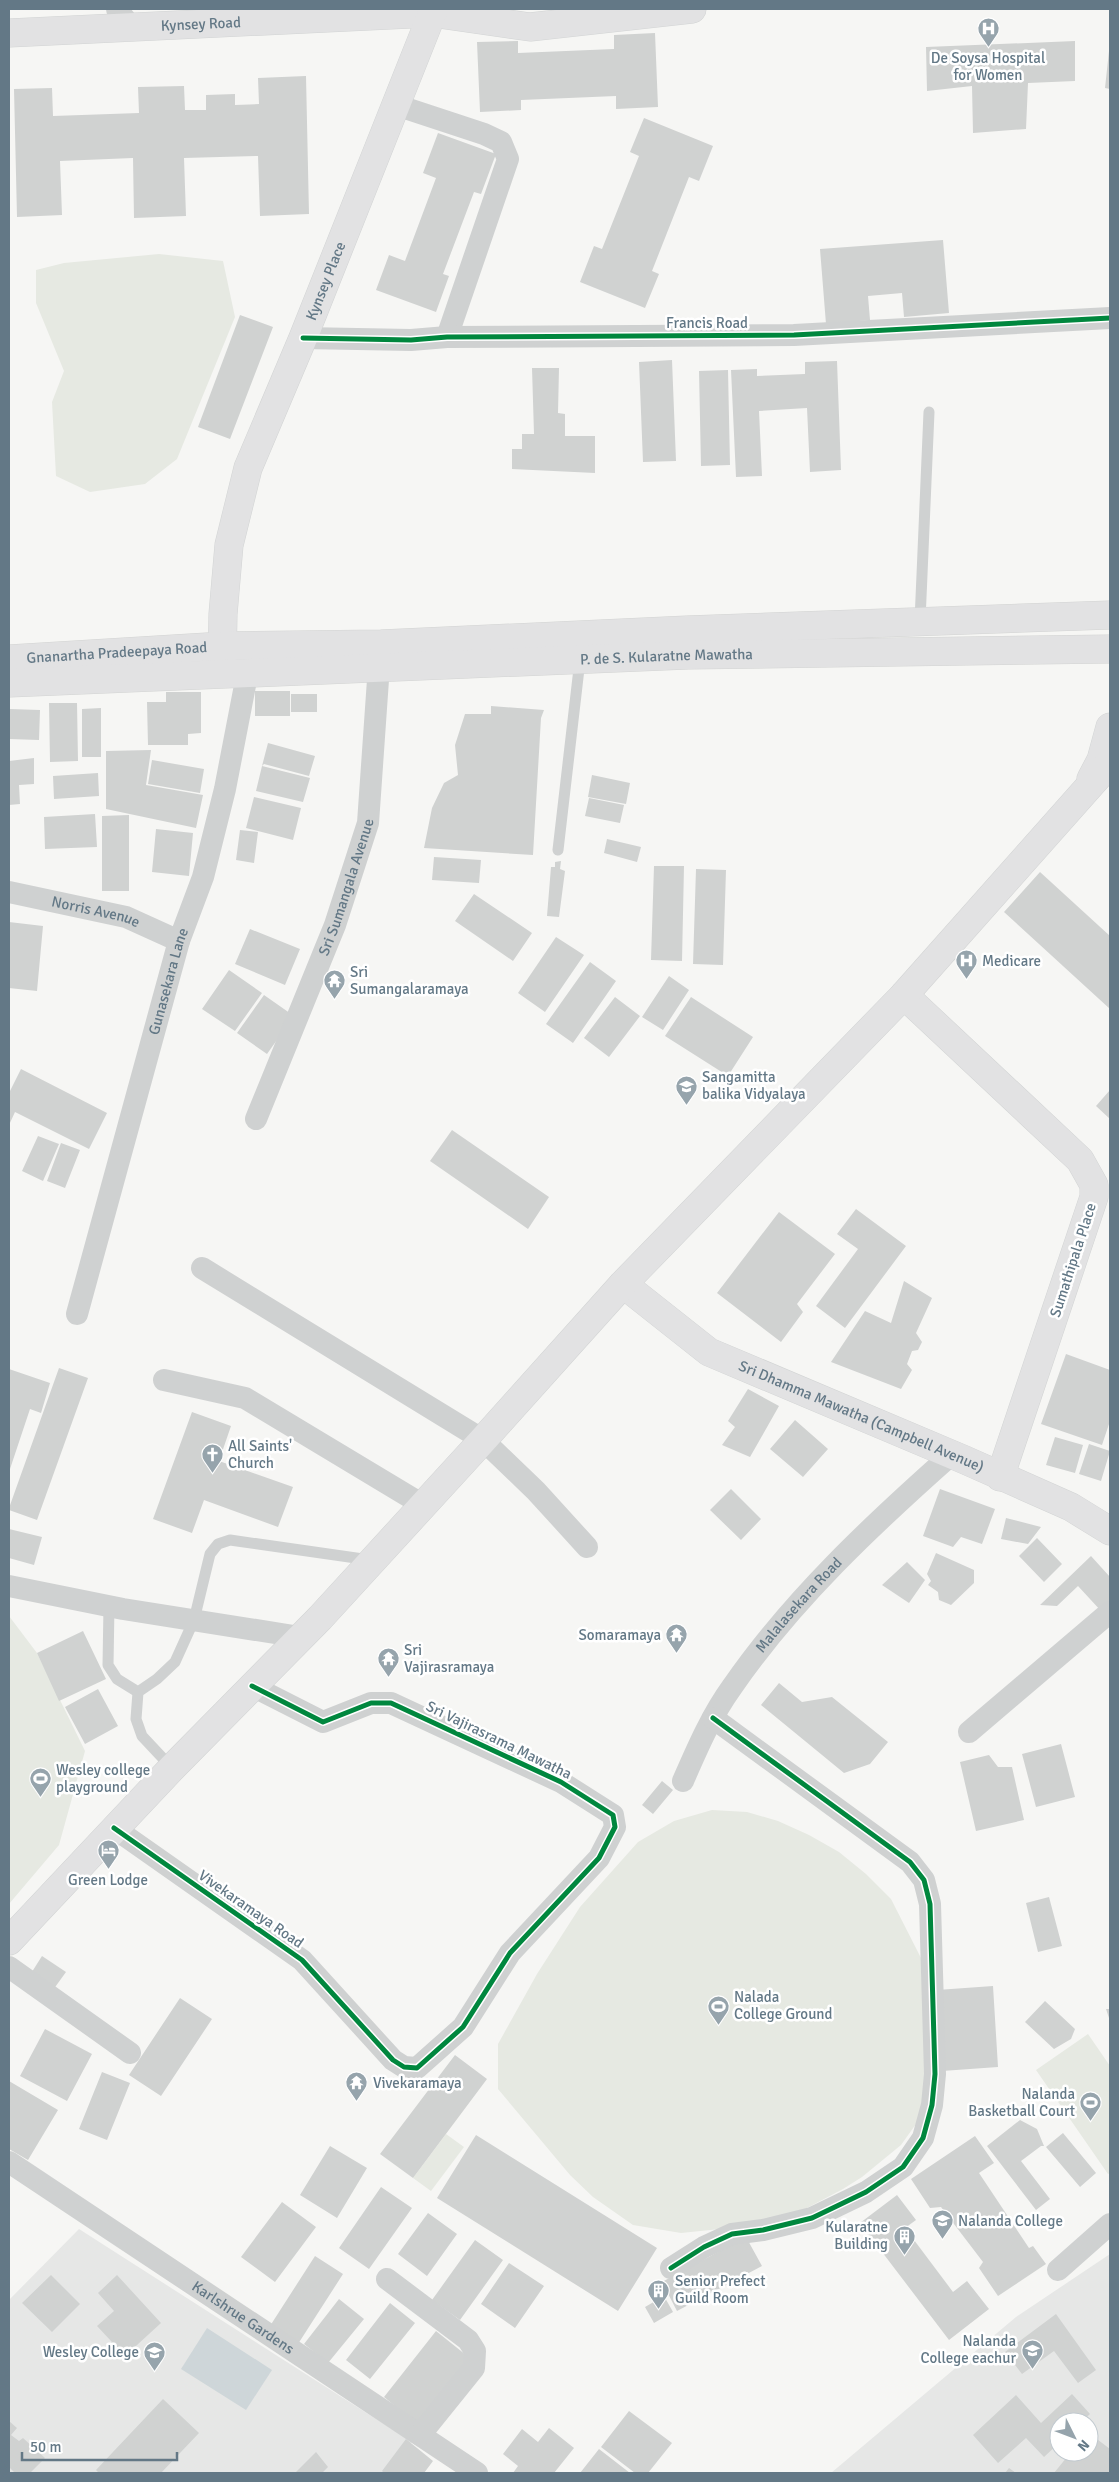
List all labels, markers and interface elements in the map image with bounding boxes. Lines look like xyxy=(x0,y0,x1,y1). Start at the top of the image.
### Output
street label: Kynsey Road xyxy=(160,13,241,35)
hospital icon: De Soysa Hospital for Women xyxy=(976,17,1000,48)
place label: De Soysa Hospital for Women xyxy=(931,49,1045,84)
street label: Kynsey Place xyxy=(302,239,349,323)
street label: Francis Road xyxy=(666,314,748,332)
street label: Gnanartha Pradeepaya Road xyxy=(26,638,208,667)
street label: P. de S. Kularatne Mawatha xyxy=(580,645,753,668)
street label: Sri Sumangala Avenue xyxy=(314,818,377,958)
street label: Norris Avenue xyxy=(50,892,143,931)
street label: Gunasekara Lane xyxy=(145,925,192,1037)
hospital icon: Medicare xyxy=(954,949,978,980)
place label: Medicare xyxy=(982,952,1041,970)
place label: Sri Sumangalaramaya xyxy=(350,963,469,998)
temple icon: Sri Sumangalaramaya xyxy=(322,969,346,1000)
place label: Sangamitta balika Vidyalaya xyxy=(702,1068,806,1103)
school or university icon: Sangamitta balika Vidyalaya xyxy=(674,1074,698,1105)
street label: Sumathipala Place xyxy=(1046,1200,1100,1320)
street label: Sri Dhamma Mawatha (Campbell Avenue) xyxy=(736,1357,987,1476)
place label: All Saints' Church xyxy=(228,1437,292,1472)
church icon: All Saints' Church xyxy=(200,1443,224,1474)
street label: Malalasekara Road xyxy=(752,1553,846,1656)
temple icon: Somaramaya xyxy=(665,1623,689,1654)
place label: Somaramaya xyxy=(578,1626,661,1644)
place label: Sri Vajirasramaya xyxy=(404,1641,494,1676)
temple icon: Sri Vajirasramaya xyxy=(376,1647,400,1678)
street label: Sri Vajirasrama Mawatha xyxy=(423,1697,575,1783)
place label: Wesley college playground xyxy=(56,1761,150,1796)
sports icon: Wesley college playground xyxy=(28,1767,52,1798)
hotel icon: Green Lodge xyxy=(96,1839,120,1870)
street label: Vivekaramaya Road xyxy=(195,1866,307,1952)
place label: Green Lodge xyxy=(68,1871,148,1889)
place label: Nalada College Ground xyxy=(734,1988,833,2023)
sports icon: Nalada College Ground xyxy=(706,1994,730,2025)
temple icon: Vivekaramaya xyxy=(345,2071,369,2102)
place label: Vivekaramaya xyxy=(373,2074,462,2092)
place label: Nalanda Basketball Court xyxy=(968,2085,1075,2120)
sports icon: Nalanda Basketball Court xyxy=(1079,2091,1103,2122)
school or university icon: Nalanda College xyxy=(930,2209,954,2240)
place label: Nalanda College xyxy=(958,2212,1063,2230)
place label: Kularatne Building xyxy=(825,2218,888,2253)
building icon: Kularatne Building xyxy=(892,2224,916,2255)
place label: Senior Prefect Guild Room xyxy=(675,2272,765,2307)
street label: Karlshrue Gardens xyxy=(189,2277,298,2358)
building icon: Senior Prefect Guild Room xyxy=(647,2278,671,2309)
place label: Nalanda College eachur xyxy=(921,2332,1016,2367)
school or university icon: Nalanda College eachur xyxy=(1020,2338,1044,2369)
school or university icon: Wesley College xyxy=(143,2340,167,2371)
place label: Wesley College xyxy=(43,2343,139,2361)
north arrow xyxy=(1049,2412,1099,2462)
scale bar xyxy=(22,2430,178,2462)
text: N xyxy=(1074,2436,1093,2455)
text: 50 m xyxy=(30,2438,61,2456)

